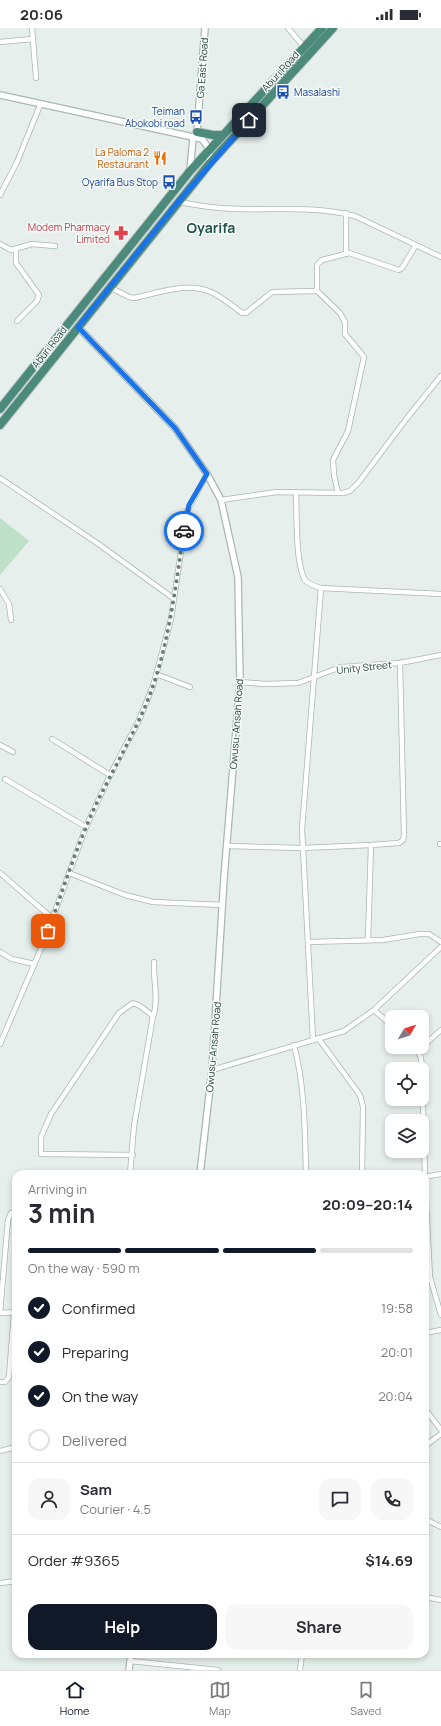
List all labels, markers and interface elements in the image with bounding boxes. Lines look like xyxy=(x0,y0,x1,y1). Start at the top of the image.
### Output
text: 20:06 xyxy=(20,4,63,25)
street label: Ga East Road xyxy=(193,37,211,99)
street label: Aburi Road xyxy=(258,48,302,94)
bus stop icon: Masalashi xyxy=(275,84,291,100)
place label: Masalashi xyxy=(294,85,340,99)
pin xyxy=(232,103,266,137)
place label: Teiman Abokobi road xyxy=(125,104,185,130)
bus stop icon: Teiman Abokobi road xyxy=(188,109,204,125)
icon: home xyxy=(238,109,260,131)
place label: La Paloma 2 Restaurant xyxy=(95,145,149,171)
restaurant icon: La Paloma 2 Restaurant xyxy=(152,150,168,166)
bus stop icon: Oyarifa Bus Stop xyxy=(161,174,177,190)
place label: Oyarifa Bus Stop xyxy=(82,175,158,189)
district label: Oyarifa xyxy=(187,218,235,237)
place label: Modem Pharmacy Limited xyxy=(28,220,111,246)
pharmacy icon: Modem Pharmacy Limited xyxy=(113,225,129,241)
street label: Aburi Road xyxy=(28,323,70,371)
courier xyxy=(164,511,204,551)
icon: car xyxy=(173,520,195,542)
street label: Unity Street xyxy=(336,657,392,677)
street label: Owusu-Ansah Road xyxy=(226,678,246,770)
pin xyxy=(31,914,65,948)
icon: bag xyxy=(37,920,59,942)
street label: Owusu-Ansah Road xyxy=(202,1001,224,1093)
north arrow xyxy=(385,1010,429,1054)
map controls xyxy=(385,1010,429,1158)
button: locate xyxy=(385,1062,429,1106)
button: layers xyxy=(385,1114,429,1158)
text: Arriving in xyxy=(28,1180,87,1198)
text: 20:09–20:14 xyxy=(322,1194,413,1215)
text: 3 min xyxy=(28,1195,95,1231)
text: On the way · 590 m xyxy=(28,1259,139,1277)
icon: check xyxy=(28,1297,50,1319)
text: Confirmed xyxy=(62,1298,135,1319)
text: 19:58 xyxy=(381,1299,413,1317)
icon: check xyxy=(28,1341,50,1363)
text: Preparing xyxy=(62,1342,129,1363)
text: 20:01 xyxy=(381,1343,413,1361)
icon: check xyxy=(28,1385,50,1407)
text: On the way xyxy=(62,1386,138,1407)
text: 20:04 xyxy=(378,1387,413,1405)
text: Delivered xyxy=(62,1430,127,1451)
button: person xyxy=(28,1478,70,1520)
button: chat xyxy=(319,1478,361,1520)
button: phone xyxy=(371,1478,413,1520)
text: Sam xyxy=(80,1479,112,1500)
text: Courier · 4.5 xyxy=(80,1500,151,1518)
text: Order #9365 xyxy=(28,1550,120,1571)
text: $14.69 xyxy=(365,1550,413,1571)
button: Help xyxy=(28,1604,217,1650)
button: Share xyxy=(225,1604,413,1650)
tab: Home xyxy=(60,1679,89,1718)
tab: Map xyxy=(209,1679,231,1718)
tab: Saved xyxy=(350,1679,381,1718)

